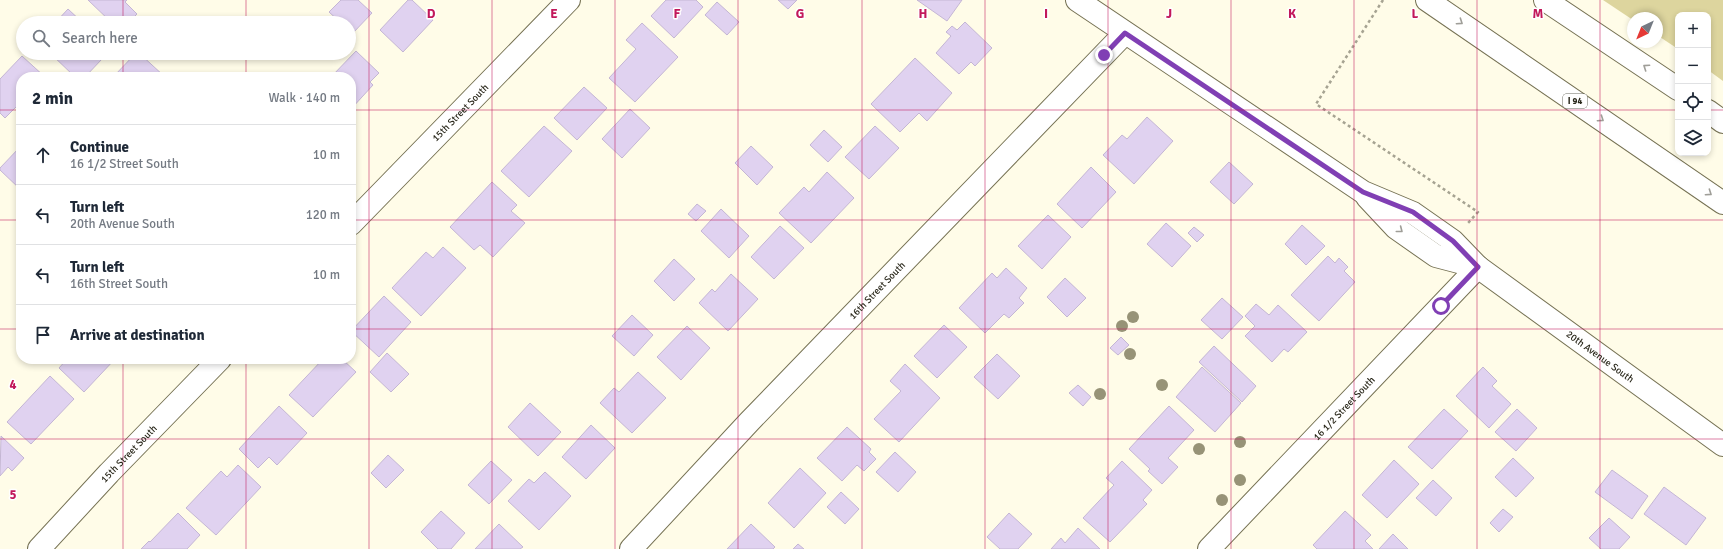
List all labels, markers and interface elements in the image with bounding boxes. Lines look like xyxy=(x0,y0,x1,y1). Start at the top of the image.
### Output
text: D xyxy=(427,6,436,22)
text: E xyxy=(550,6,558,22)
text: F xyxy=(674,6,681,22)
text: G xyxy=(796,6,804,22)
text: H xyxy=(919,6,927,22)
text: I xyxy=(1044,6,1048,22)
text: J xyxy=(1166,6,1172,22)
text: K xyxy=(1288,6,1296,22)
text: L xyxy=(1412,6,1419,22)
text: M xyxy=(1533,6,1544,22)
north arrow xyxy=(1627,12,1663,48)
map controls xyxy=(1675,12,1711,156)
button: + xyxy=(1675,12,1711,48)
search box xyxy=(16,16,356,60)
one-way arrow xyxy=(1455,17,1462,24)
icon: search xyxy=(30,27,52,49)
text: Search here xyxy=(62,29,138,47)
route end xyxy=(1095,46,1113,64)
button: − xyxy=(1675,48,1711,84)
one-way arrow xyxy=(1643,65,1650,72)
street label: 15th Street South xyxy=(430,82,491,144)
button: locate xyxy=(1675,84,1711,120)
text: 2 min xyxy=(32,88,73,109)
text: Walk · 140 m xyxy=(269,90,340,106)
road number: I 94 xyxy=(1563,94,1587,108)
one-way arrow xyxy=(1597,114,1604,121)
button: layers xyxy=(1675,120,1711,156)
text: Continue xyxy=(70,138,129,156)
icon: ahead xyxy=(32,144,54,166)
text: 10 m xyxy=(313,147,340,163)
text: 16 1/2 Street South xyxy=(70,156,179,172)
one-way arrow xyxy=(1704,188,1711,195)
text: Turn left xyxy=(70,198,124,216)
icon: left xyxy=(32,204,54,226)
text: 120 m xyxy=(306,207,340,223)
text: 20th Avenue South xyxy=(70,216,175,232)
one-way arrow xyxy=(1396,225,1403,232)
text: Turn left xyxy=(70,258,124,276)
street label: 16th Street South xyxy=(847,259,908,322)
icon: left xyxy=(32,264,54,286)
text: 10 m xyxy=(313,267,340,283)
text: 16th Street South xyxy=(70,276,168,292)
route start xyxy=(1432,297,1450,315)
icon: arrive xyxy=(32,324,54,346)
text: Arrive at destination xyxy=(70,326,205,344)
street label: 20th Avenue South xyxy=(1564,328,1636,385)
street label: 16 1/2 Street South xyxy=(1311,374,1378,443)
text: 4 xyxy=(9,377,17,393)
street label: 15th Street South xyxy=(98,423,160,485)
text: 5 xyxy=(9,487,17,503)

